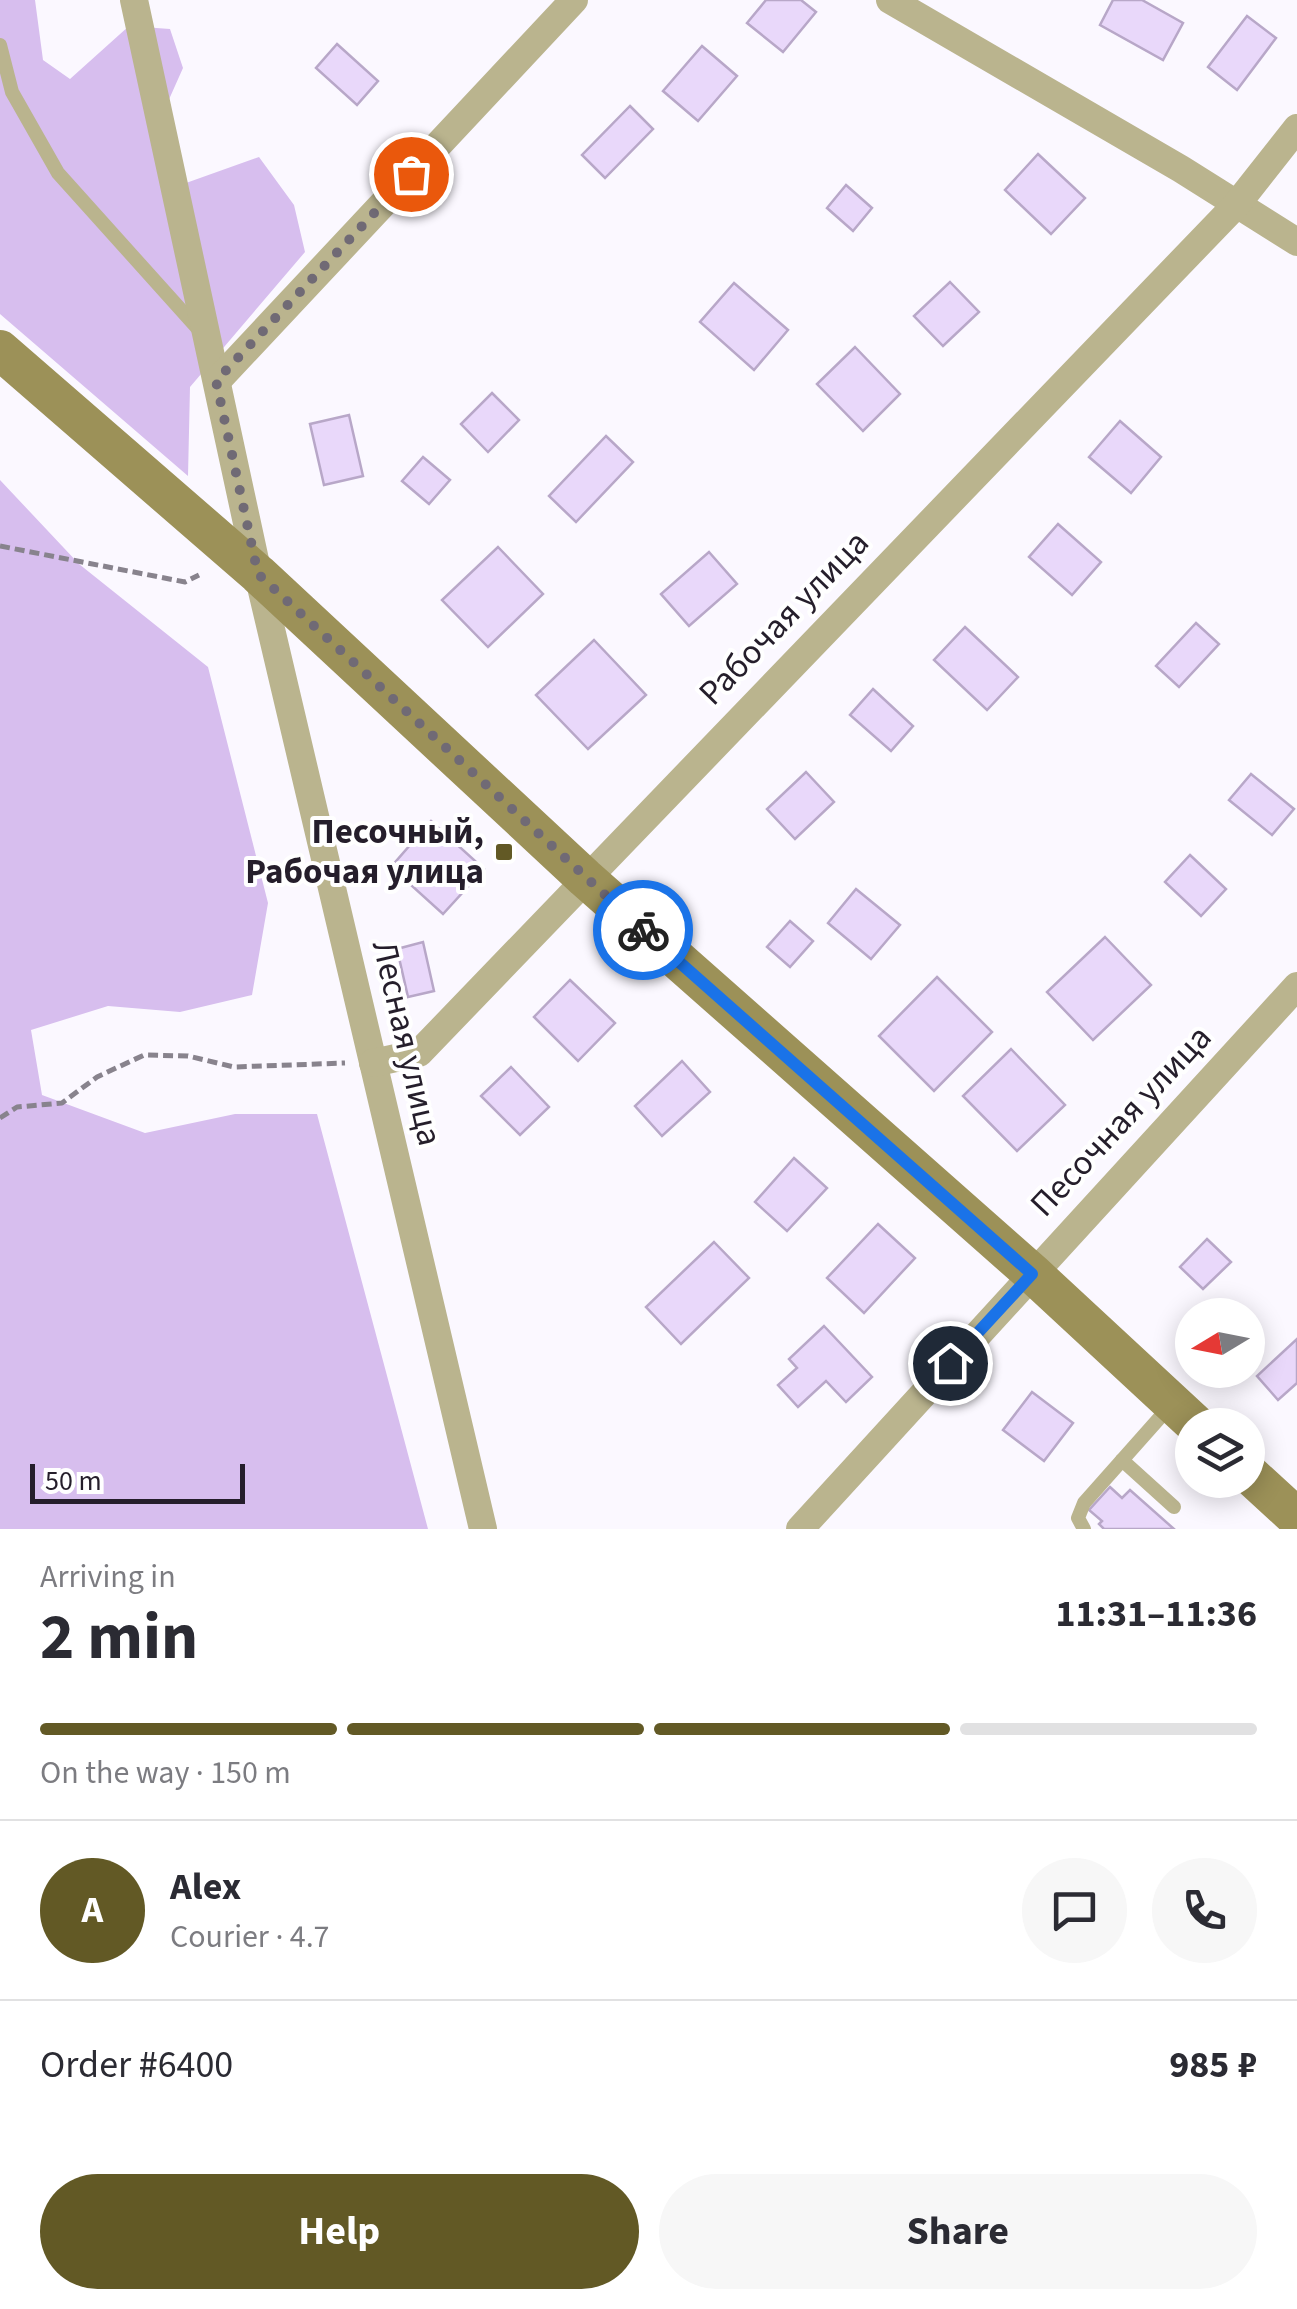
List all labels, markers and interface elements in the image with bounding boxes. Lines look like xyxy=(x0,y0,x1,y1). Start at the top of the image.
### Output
pin xyxy=(369,132,454,217)
icon: bag xyxy=(384,147,439,202)
street label: Рабочая улица xyxy=(687,519,881,717)
place label: Песочный, Рабочая улица xyxy=(245,807,484,897)
marker: Песочный, Рабочая улица xyxy=(493,841,515,863)
courier xyxy=(593,880,693,980)
icon: bike xyxy=(616,903,671,958)
street label: Лесная улица xyxy=(359,935,455,1151)
street label: Песочная улица xyxy=(1019,1014,1223,1228)
north arrow xyxy=(1175,1298,1265,1388)
map controls xyxy=(1175,1298,1265,1498)
pin xyxy=(908,1321,993,1406)
icon: home xyxy=(923,1336,978,1391)
button: layers xyxy=(1175,1408,1265,1498)
scale bar xyxy=(30,1459,245,1504)
text: 50 m xyxy=(45,1461,102,1501)
text: Arriving in xyxy=(40,1554,176,1600)
text: 11:31–11:36 xyxy=(1055,1587,1257,1641)
text: 2 min xyxy=(40,1591,198,1684)
text: On the way · 150 m xyxy=(40,1750,291,1796)
button: chat xyxy=(1022,1858,1127,1963)
button: phone xyxy=(1152,1858,1257,1963)
text: Alex xyxy=(170,1860,241,1914)
text: A xyxy=(82,1883,103,1937)
text: Courier · 4.7 xyxy=(170,1914,330,1960)
text: Order #6400 xyxy=(40,2038,233,2092)
text: 985 ₽ xyxy=(1169,2038,1257,2092)
button: Help xyxy=(40,2174,639,2289)
button: Share xyxy=(659,2174,1257,2289)

